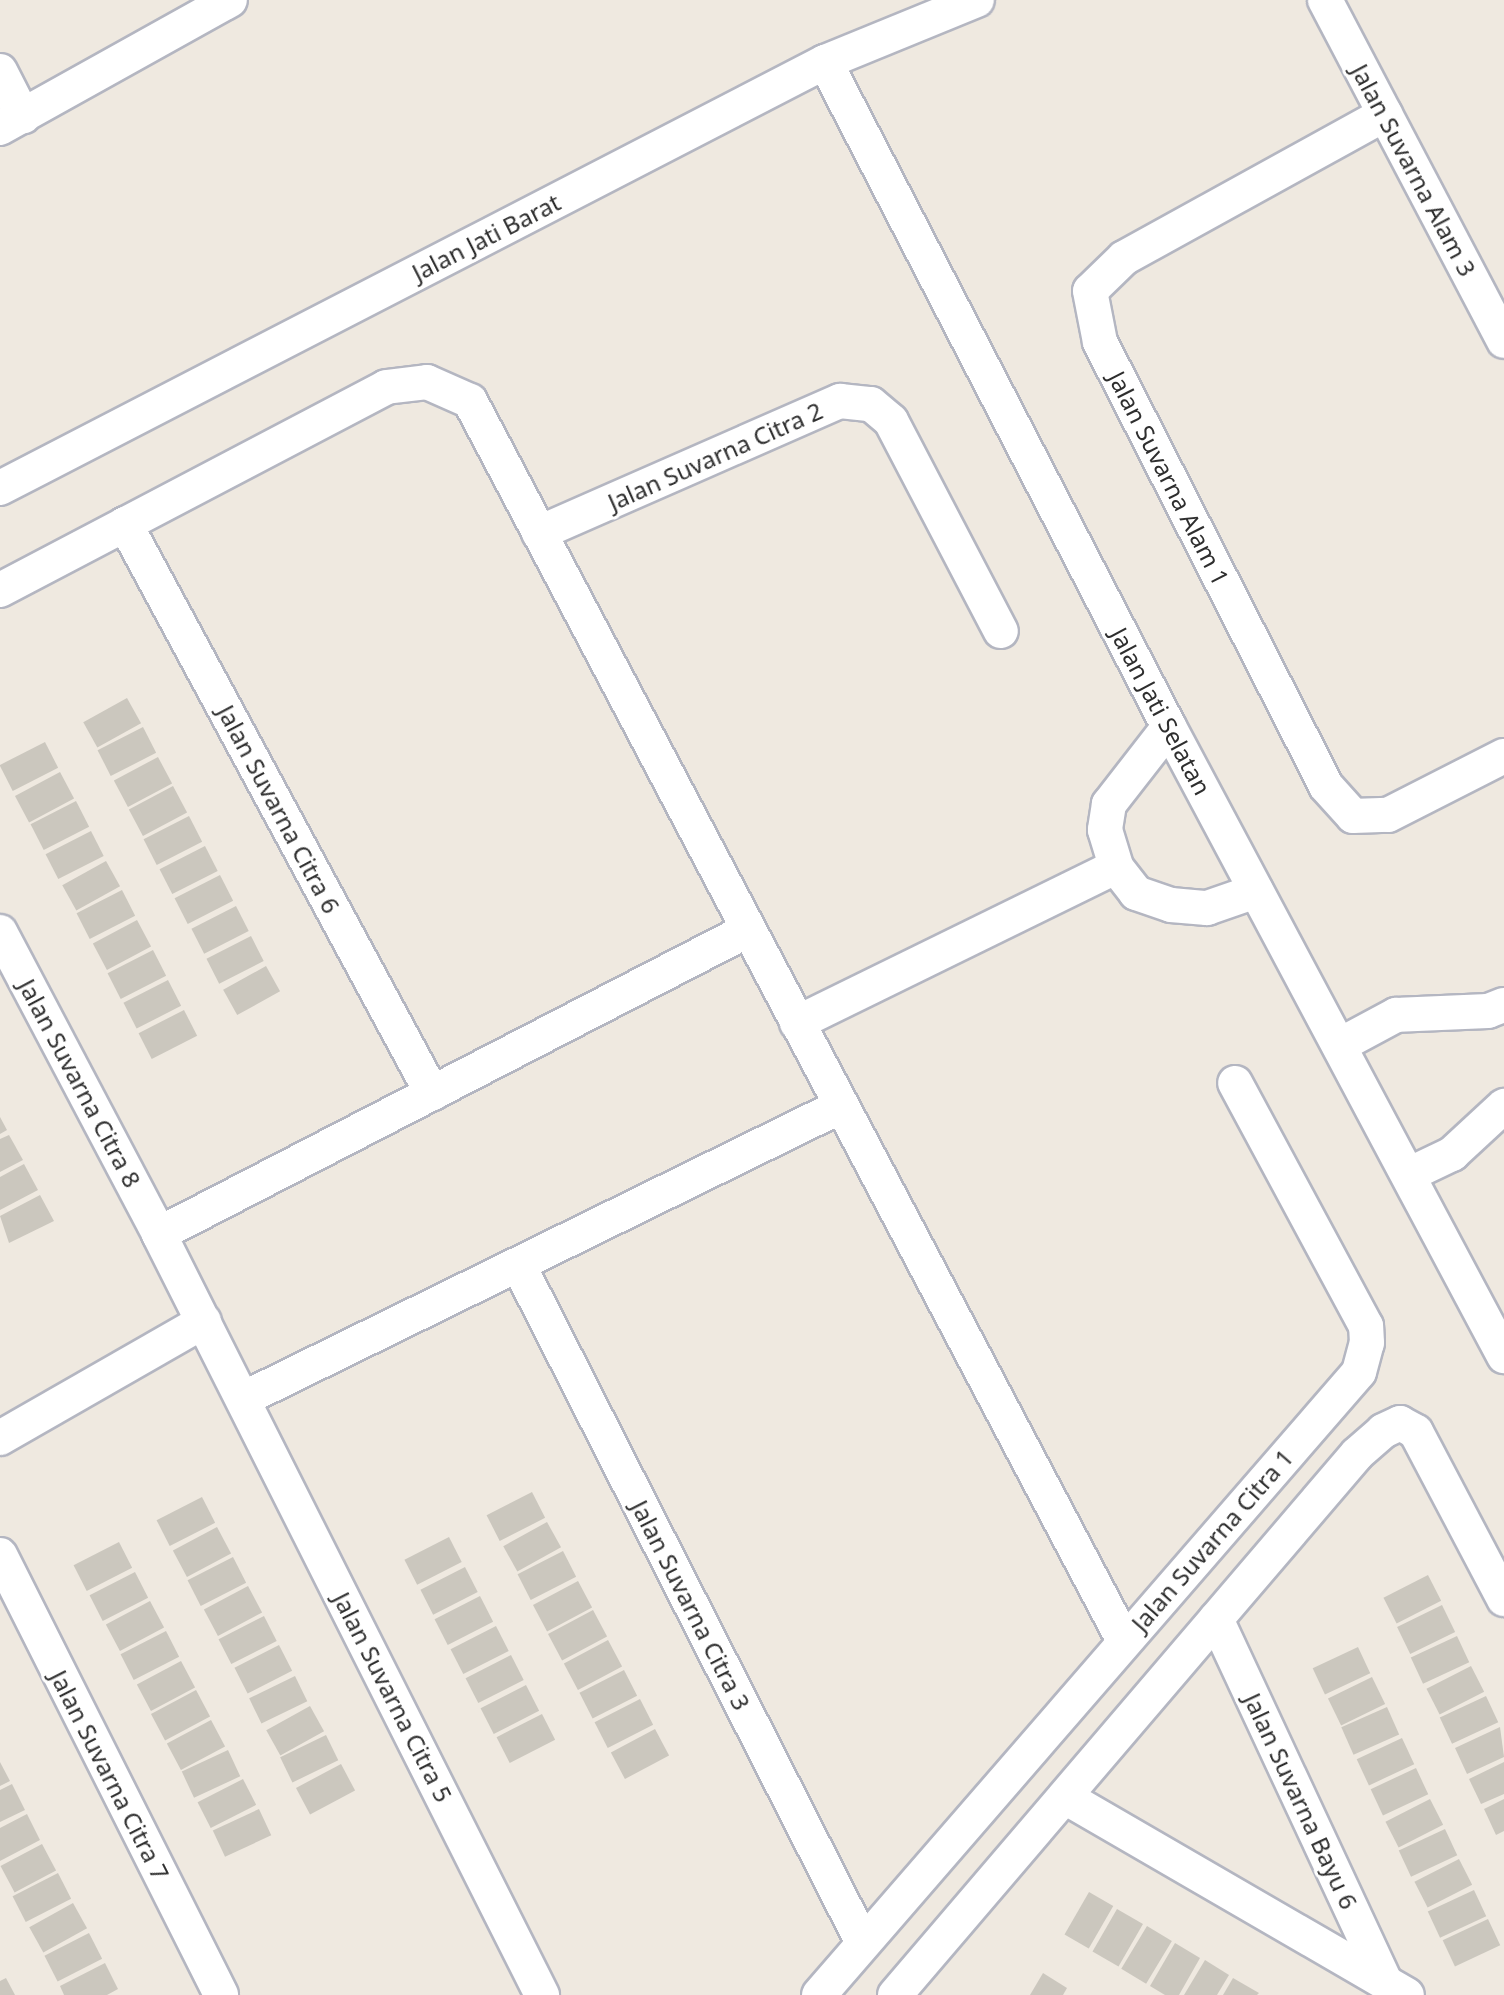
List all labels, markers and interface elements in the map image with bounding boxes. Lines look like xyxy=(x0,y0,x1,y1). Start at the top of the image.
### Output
street label: Jalan Suvarna Alam 3 xyxy=(1346,59,1482,281)
street label: Jalan Jati Barat xyxy=(407,187,565,287)
street label: Jalan Suvarna Alam 1 xyxy=(1103,366,1235,590)
street label: Jalan Suvarna Citra 2 xyxy=(603,396,827,516)
street label: Jalan Jati Selatan xyxy=(1105,622,1217,800)
street label: Jalan Suvarna Citra 6 xyxy=(212,700,346,918)
street label: Jalan Suvarna Citra 8 xyxy=(13,974,147,1192)
street label: Jalan Suvarna Citra 1 xyxy=(1125,1443,1299,1637)
street label: Jalan Suvarna Citra 3 xyxy=(626,1495,756,1715)
street label: Jalan Suvarna Citra 5 xyxy=(328,1587,458,1807)
street label: Jalan Suvarna Citra 7 xyxy=(45,1665,175,1885)
street label: Jalan Suvarna Bayu 6 xyxy=(1238,1688,1364,1914)

